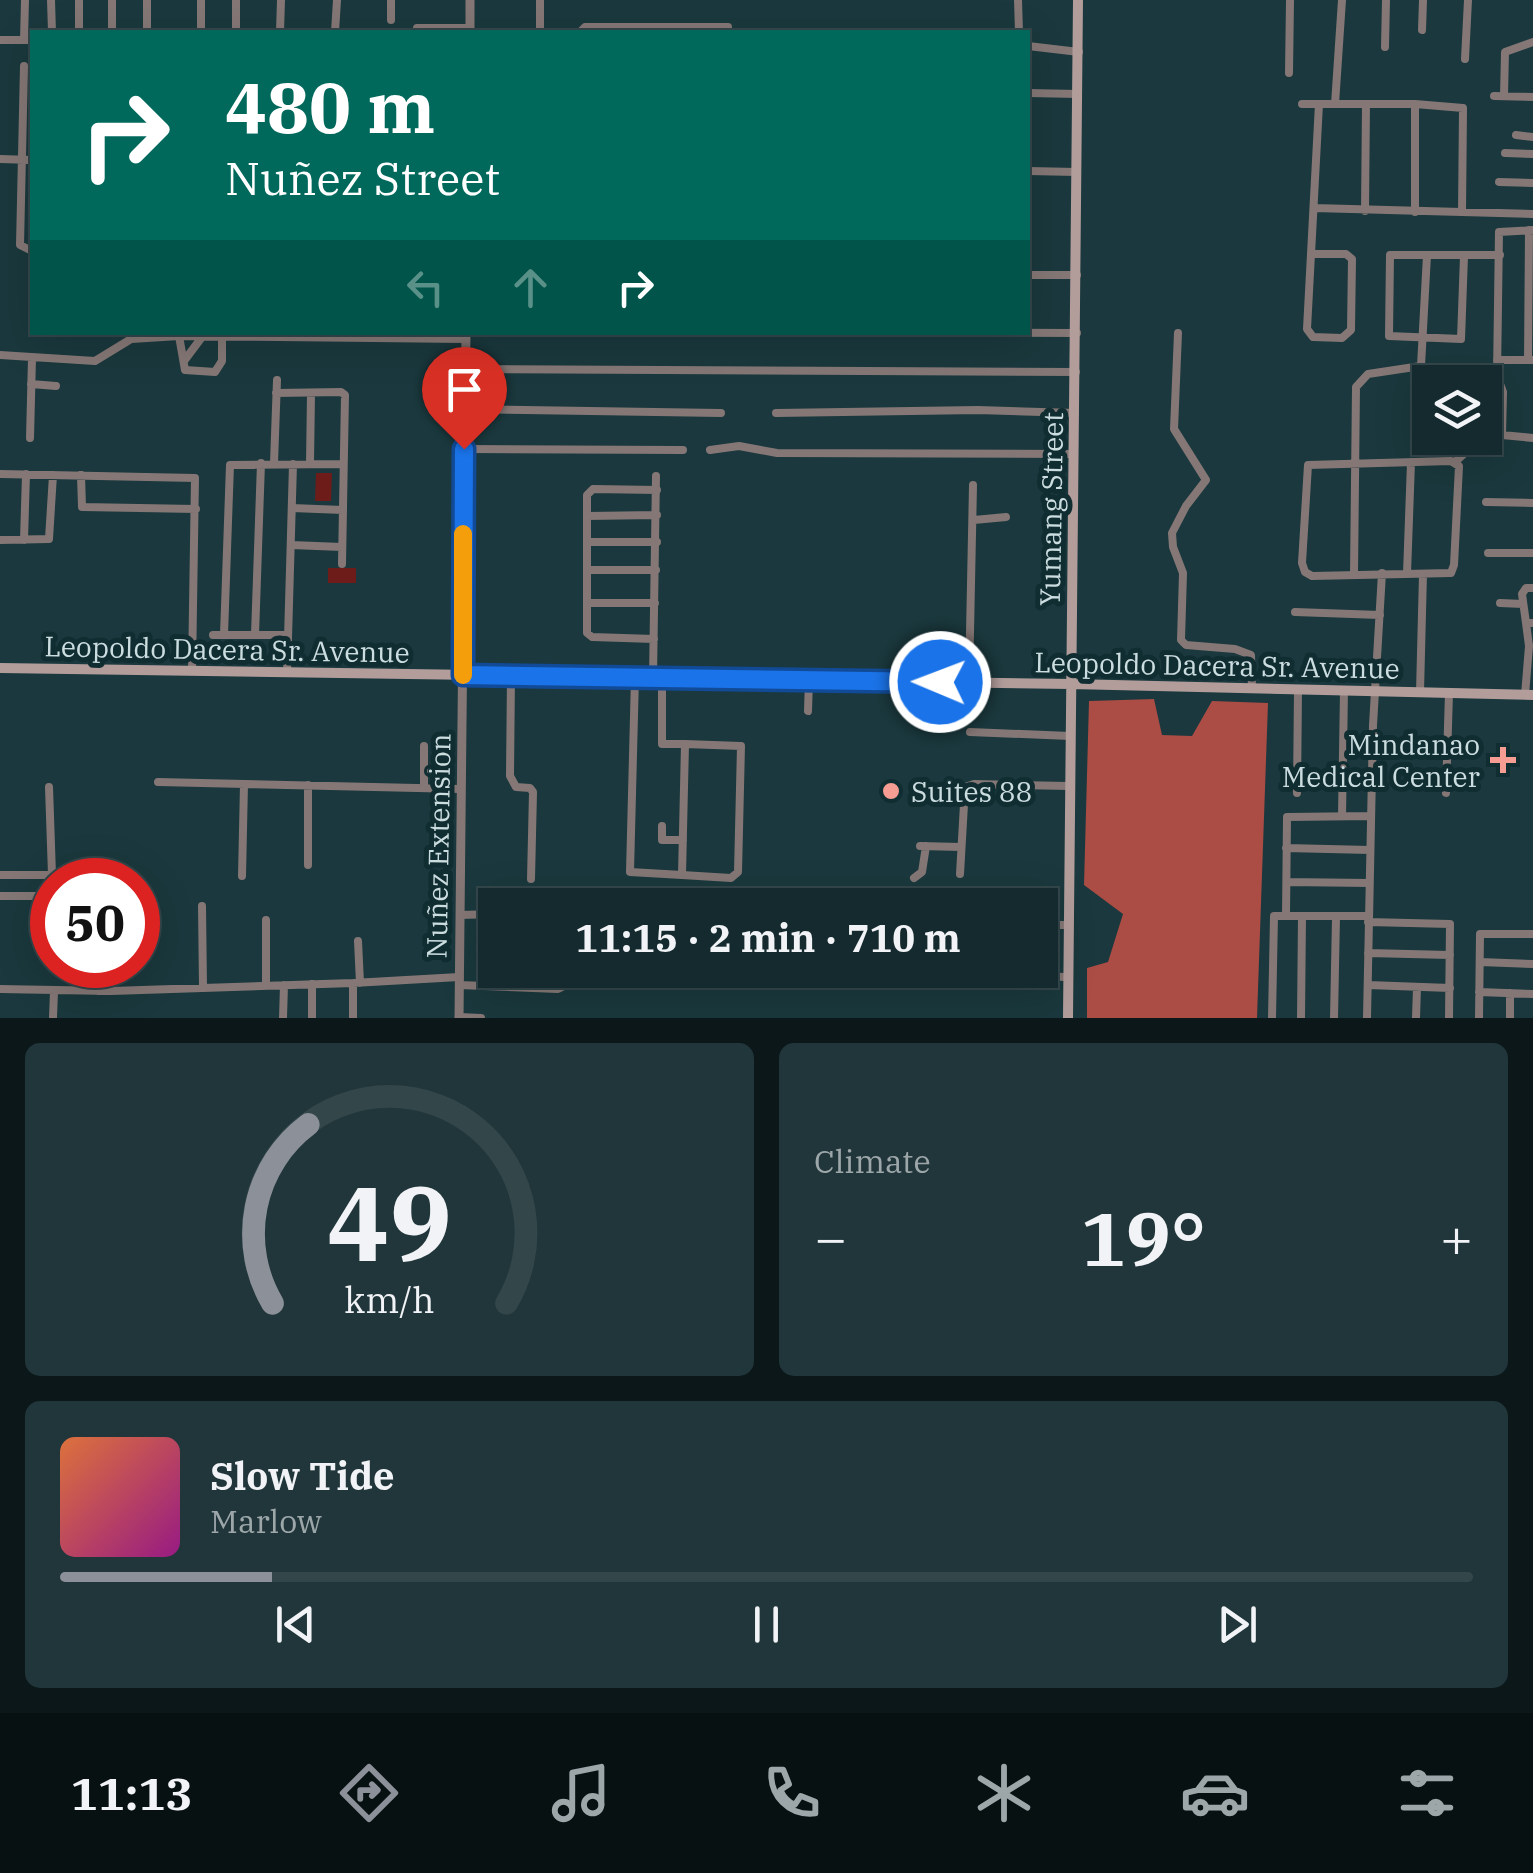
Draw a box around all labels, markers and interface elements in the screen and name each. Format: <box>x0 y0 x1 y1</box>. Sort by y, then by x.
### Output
text: 480 m <box>225 61 435 152</box>
icon: right <box>60 70 190 200</box>
text: Nuñez Street <box>225 149 500 207</box>
icon: left <box>398 260 453 315</box>
icon: ahead <box>503 260 558 315</box>
icon: right <box>608 260 663 315</box>
pin <box>422 347 507 450</box>
icon: arrive <box>437 362 492 417</box>
map controls <box>1412 365 1502 455</box>
button: layers <box>1412 365 1502 455</box>
street label: Yumang Street <box>1031 411 1071 606</box>
street label: Leopoldo Dacera Sr. Avenue <box>44 627 410 671</box>
position arrow <box>888 630 992 734</box>
street label: Leopoldo Dacera Sr. Avenue <box>1034 643 1400 687</box>
place label: Mindanao Medical Center <box>1282 726 1481 795</box>
street label: Nuñez Extension <box>418 733 458 959</box>
marker: Mindanao Medical Center <box>1490 747 1516 773</box>
place label: Suites 88 <box>911 773 1032 810</box>
marker: Suites 88 <box>880 780 902 802</box>
speed limit sign: 50 <box>30 858 160 988</box>
text: 11:15 · 2 min · 710 m <box>575 913 961 962</box>
text: Climate <box>814 1140 931 1182</box>
text: 49 <box>327 1154 452 1290</box>
text: 19° <box>1081 1189 1206 1287</box>
text: − <box>814 1202 847 1273</box>
text: + <box>1440 1202 1473 1273</box>
text: km/h <box>344 1276 435 1323</box>
text: Slow Tide <box>210 1451 395 1500</box>
text: Marlow <box>210 1500 322 1542</box>
icon: previous <box>268 1597 323 1652</box>
icon: pause <box>739 1597 794 1652</box>
icon: next <box>1210 1597 1265 1652</box>
icon: directions <box>334 1758 404 1828</box>
icon: music <box>546 1758 616 1828</box>
icon: phone <box>757 1758 827 1828</box>
icon: climate <box>969 1758 1039 1828</box>
icon: car <box>1180 1758 1250 1828</box>
icon: filters <box>1392 1758 1462 1828</box>
text: 11:13 <box>71 1764 192 1822</box>

